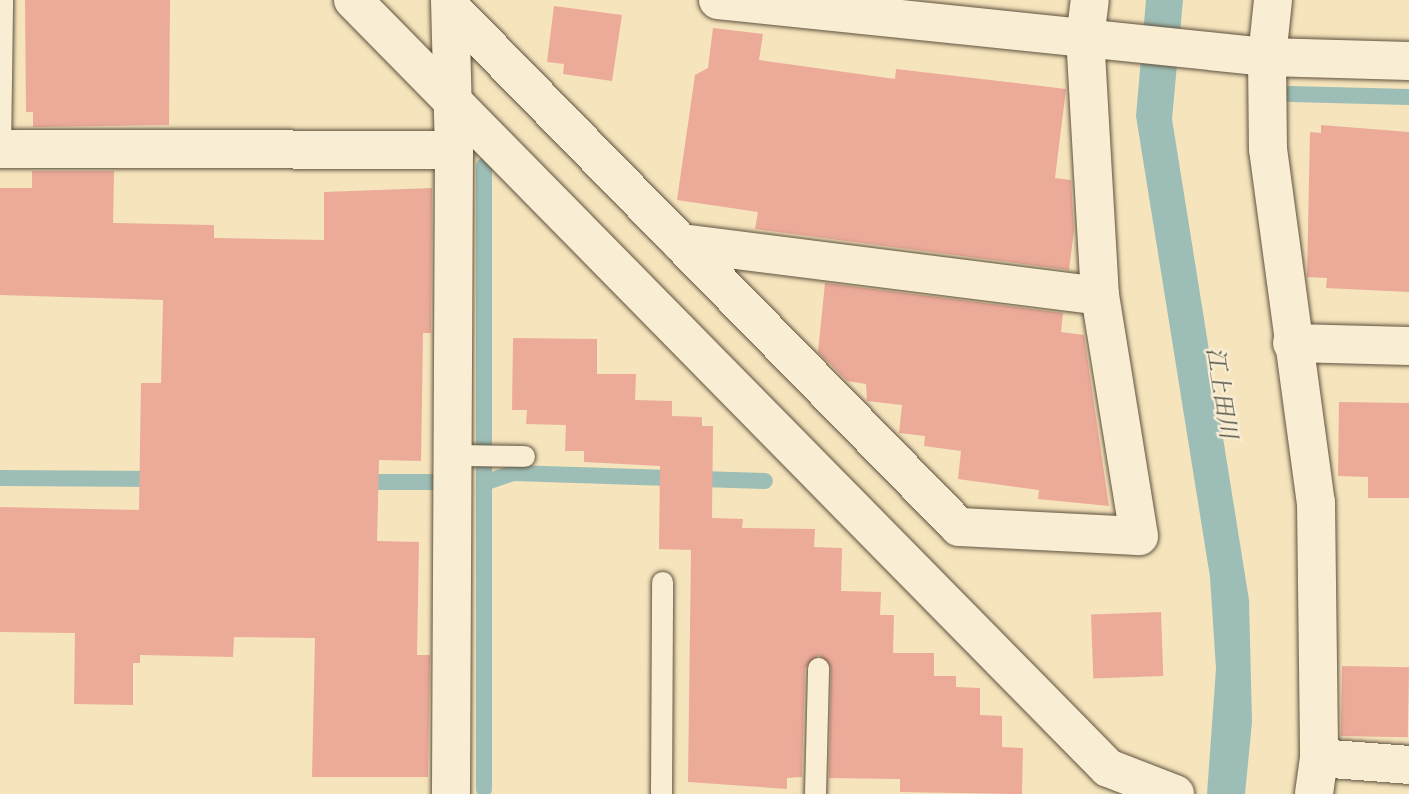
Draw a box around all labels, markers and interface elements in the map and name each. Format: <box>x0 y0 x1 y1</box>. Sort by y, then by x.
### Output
water label: 江上田川 <box>1199 345 1241 441</box>

